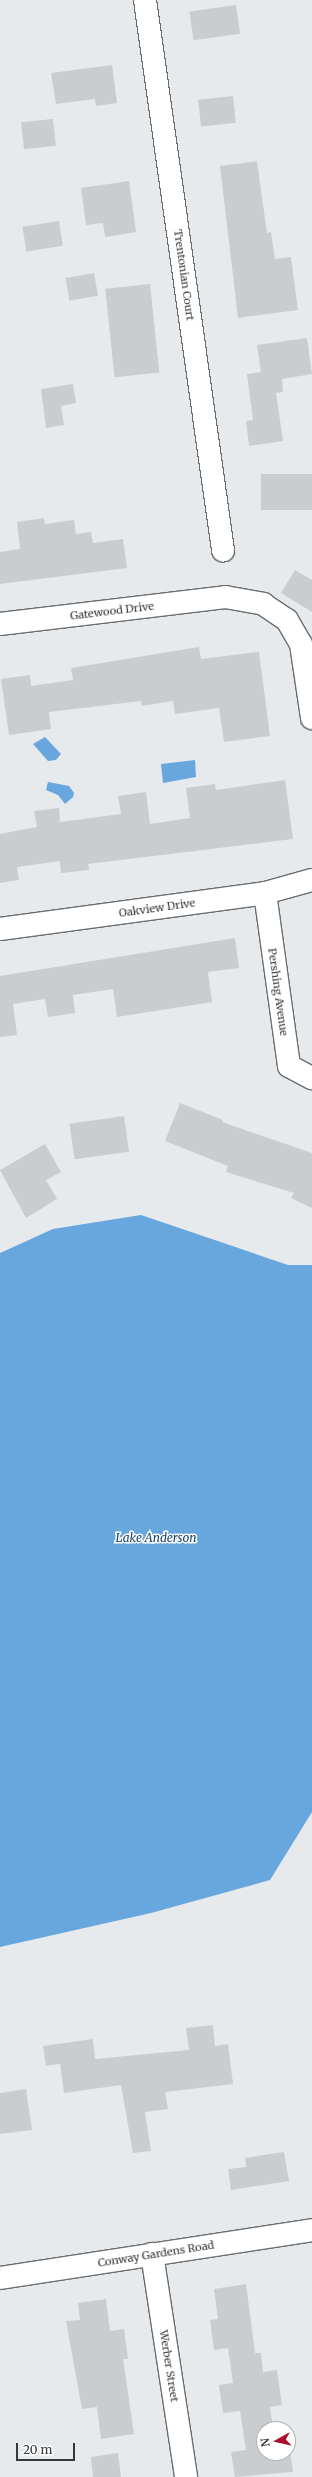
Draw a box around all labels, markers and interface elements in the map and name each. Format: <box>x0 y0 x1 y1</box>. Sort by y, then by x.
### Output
street label: Trentonian Court <box>171 229 197 321</box>
street label: Gatewood Drive <box>69 599 155 623</box>
street label: Oakview Drive <box>118 896 196 920</box>
street label: Pershing Avenue <box>265 947 291 1037</box>
water label: Lake Anderson <box>116 1531 196 1545</box>
street label: Conway Gardens Road <box>97 2238 215 2270</box>
street label: Werber Street <box>157 2329 181 2403</box>
north arrow <box>256 2421 296 2461</box>
scale bar <box>18 2435 77 2461</box>
text: N <box>258 2437 273 2448</box>
text: 20 m <box>23 2442 52 2457</box>

